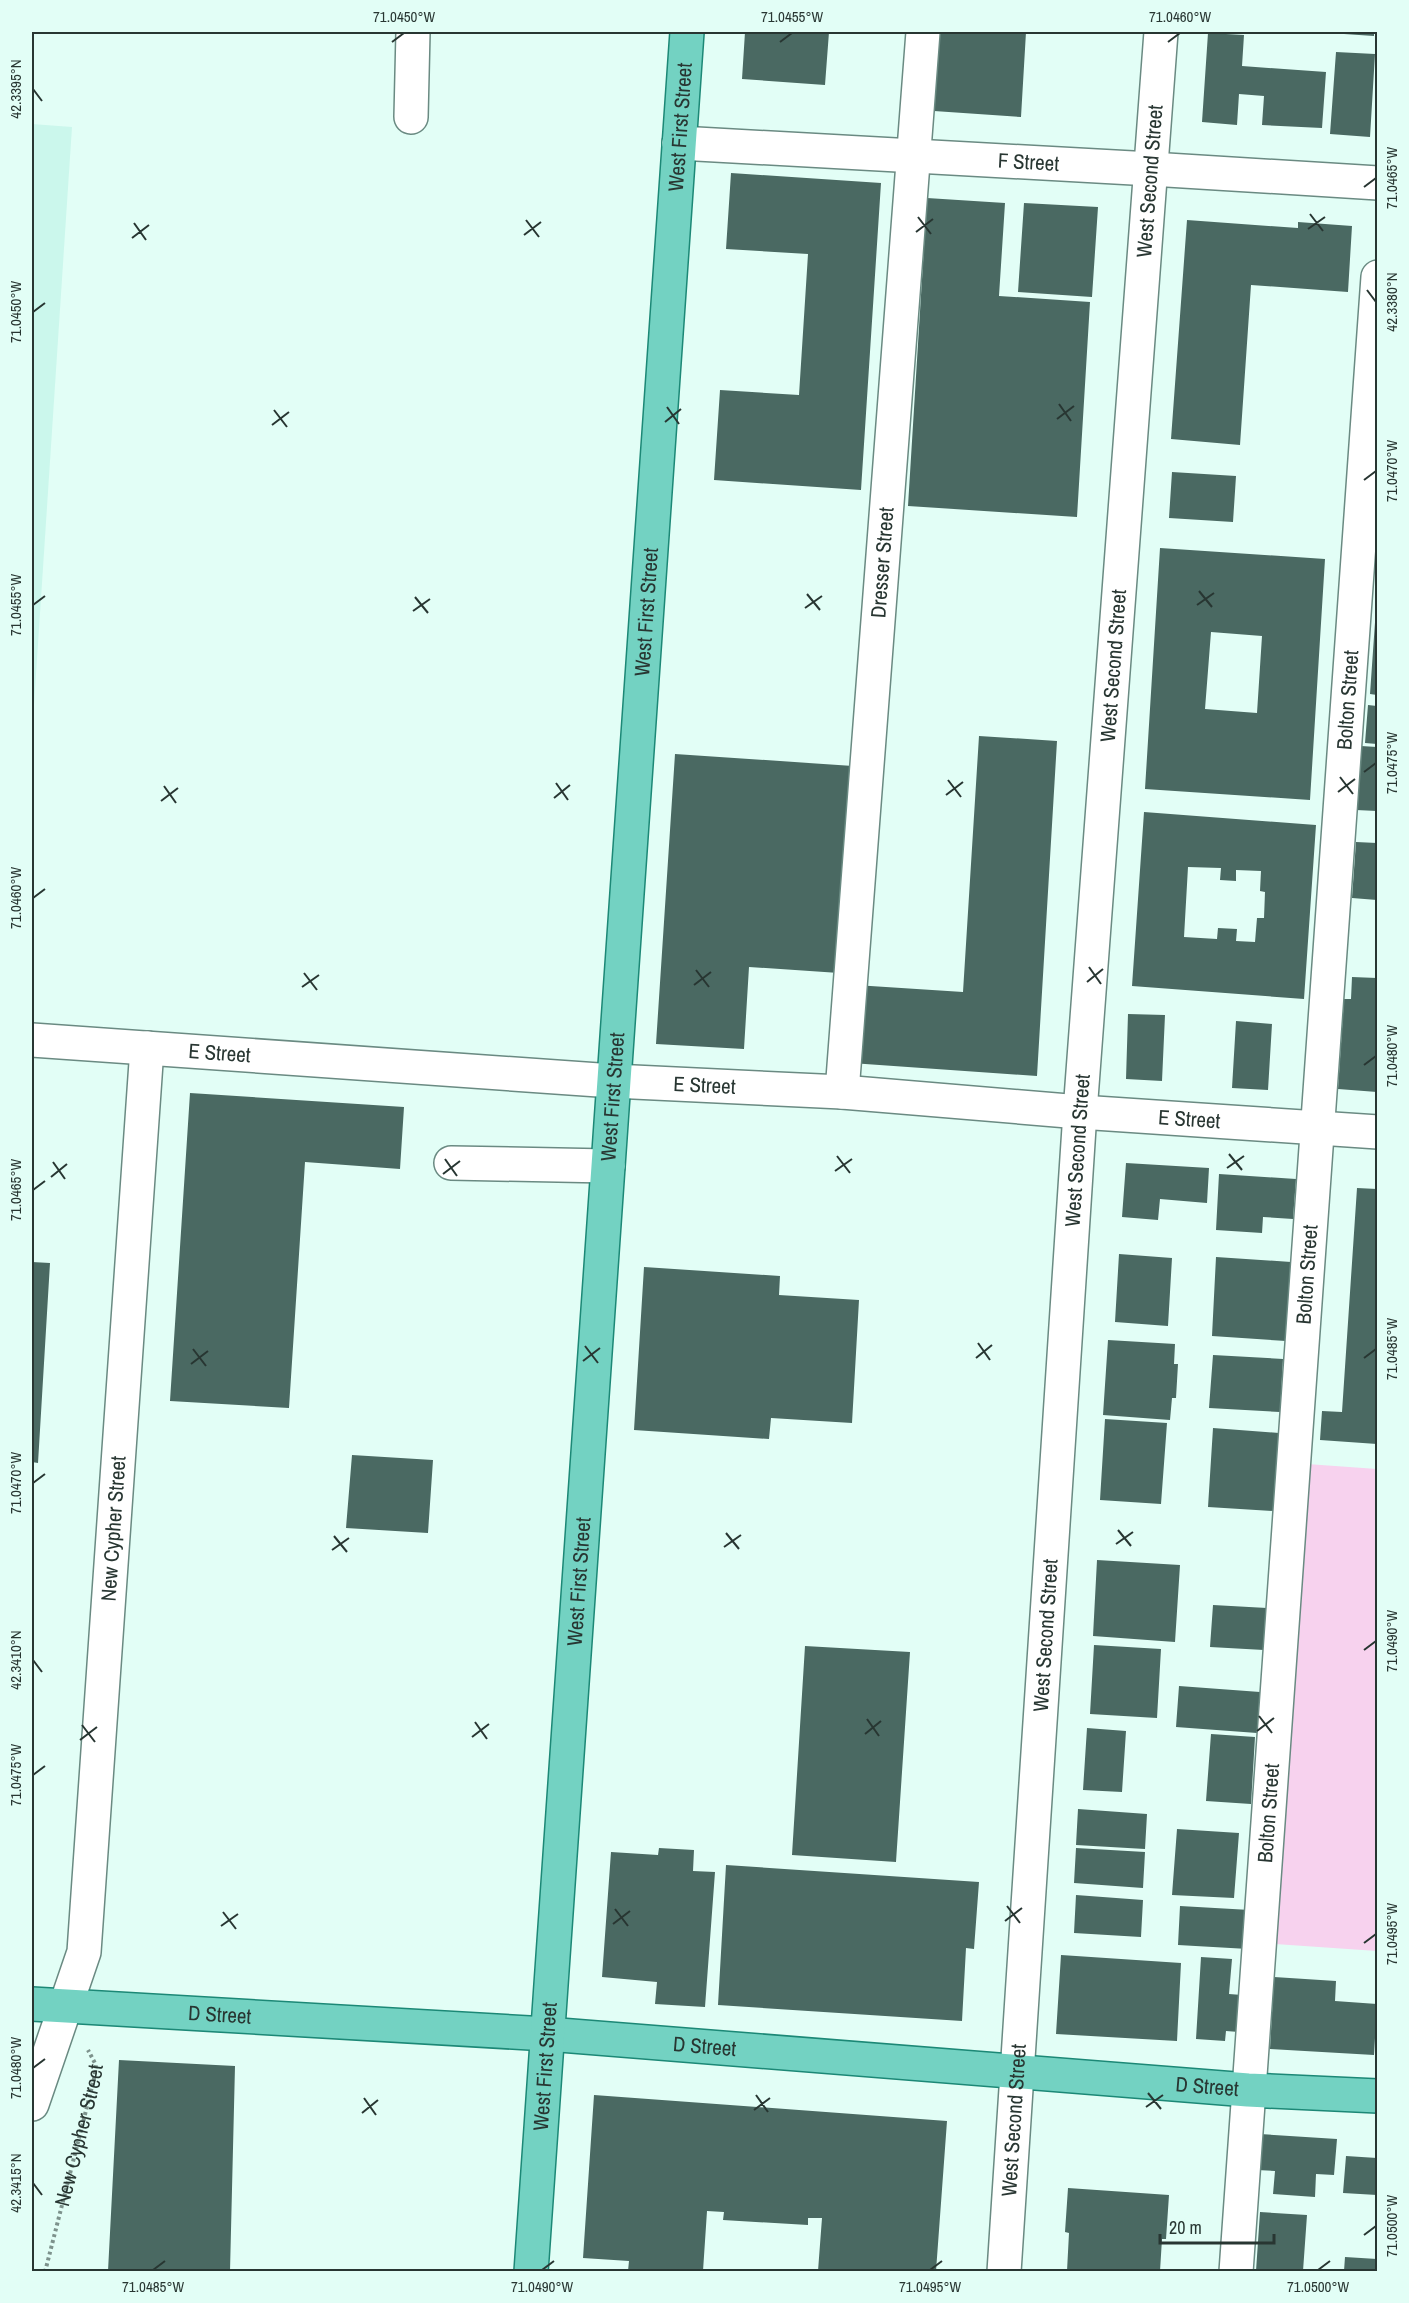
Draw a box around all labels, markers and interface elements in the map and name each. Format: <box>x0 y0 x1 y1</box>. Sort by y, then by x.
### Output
text: 71.0450°W <box>373 6 435 27</box>
text: 71.0455°W <box>761 6 823 27</box>
text: 71.0460°W <box>1149 6 1211 27</box>
text: 42.3395°N <box>5 59 26 119</box>
street label: West First Street <box>661 62 699 193</box>
street label: West Second Street <box>1129 103 1170 258</box>
street label: F Street <box>997 146 1060 178</box>
text: 71.0465°W <box>1381 147 1402 209</box>
text: 42.3380°N <box>1381 272 1402 332</box>
text: 71.0450°W <box>5 281 26 343</box>
text: 71.0470°W <box>1381 440 1402 502</box>
street label: Dresser Street <box>863 506 901 619</box>
street label: West First Street <box>627 546 665 677</box>
text: 71.0455°W <box>5 574 26 636</box>
street label: West Second Street <box>1093 588 1133 743</box>
street label: Bolton Street <box>1329 649 1365 751</box>
text: 71.0475°W <box>1381 732 1402 794</box>
text: 71.0460°W <box>5 867 26 929</box>
text: 71.0480°W <box>1381 1025 1402 1087</box>
street label: West First Street <box>593 1031 631 1162</box>
street label: E Street <box>187 1036 252 1069</box>
street label: E Street <box>673 1069 736 1101</box>
street label: West Second Street <box>1058 1073 1097 1228</box>
street label: E Street <box>1157 1102 1221 1135</box>
text: 71.0465°W <box>5 1159 26 1221</box>
street label: Bolton Street <box>1288 1224 1325 1325</box>
text: 71.0485°W <box>1381 1318 1402 1380</box>
text: 71.0470°W <box>5 1452 26 1514</box>
street label: New Cypher Street <box>93 1455 133 1602</box>
street label: West First Street <box>560 1516 598 1647</box>
street label: West Second Street <box>1026 1558 1065 1713</box>
text: 71.0490°W <box>1381 1610 1402 1672</box>
text: 42.3410°N <box>5 1630 26 1690</box>
text: 71.0475°W <box>5 1744 26 1806</box>
street label: Bolton Street <box>1250 1762 1286 1864</box>
text: 71.0495°W <box>1381 1903 1402 1965</box>
street label: D Street <box>187 1998 252 2031</box>
street label: West First Street <box>526 2001 564 2132</box>
street label: D Street <box>672 2029 738 2063</box>
text: 71.0480°W <box>5 2037 26 2099</box>
street label: West Second Street <box>994 2043 1033 2198</box>
street label: New Cypher Street <box>47 2062 110 2209</box>
street label: D Street <box>1174 2069 1240 2103</box>
text: 42.3415°N <box>5 2153 26 2213</box>
text: 71.0500°W <box>1381 2195 1402 2257</box>
scale bar <box>1160 2207 1274 2245</box>
text: 20 m <box>1169 2215 1202 2240</box>
text: 71.0485°W <box>122 2276 184 2297</box>
text: 71.0490°W <box>511 2276 573 2297</box>
text: 71.0495°W <box>899 2276 961 2297</box>
text: 71.0500°W <box>1287 2276 1349 2297</box>

